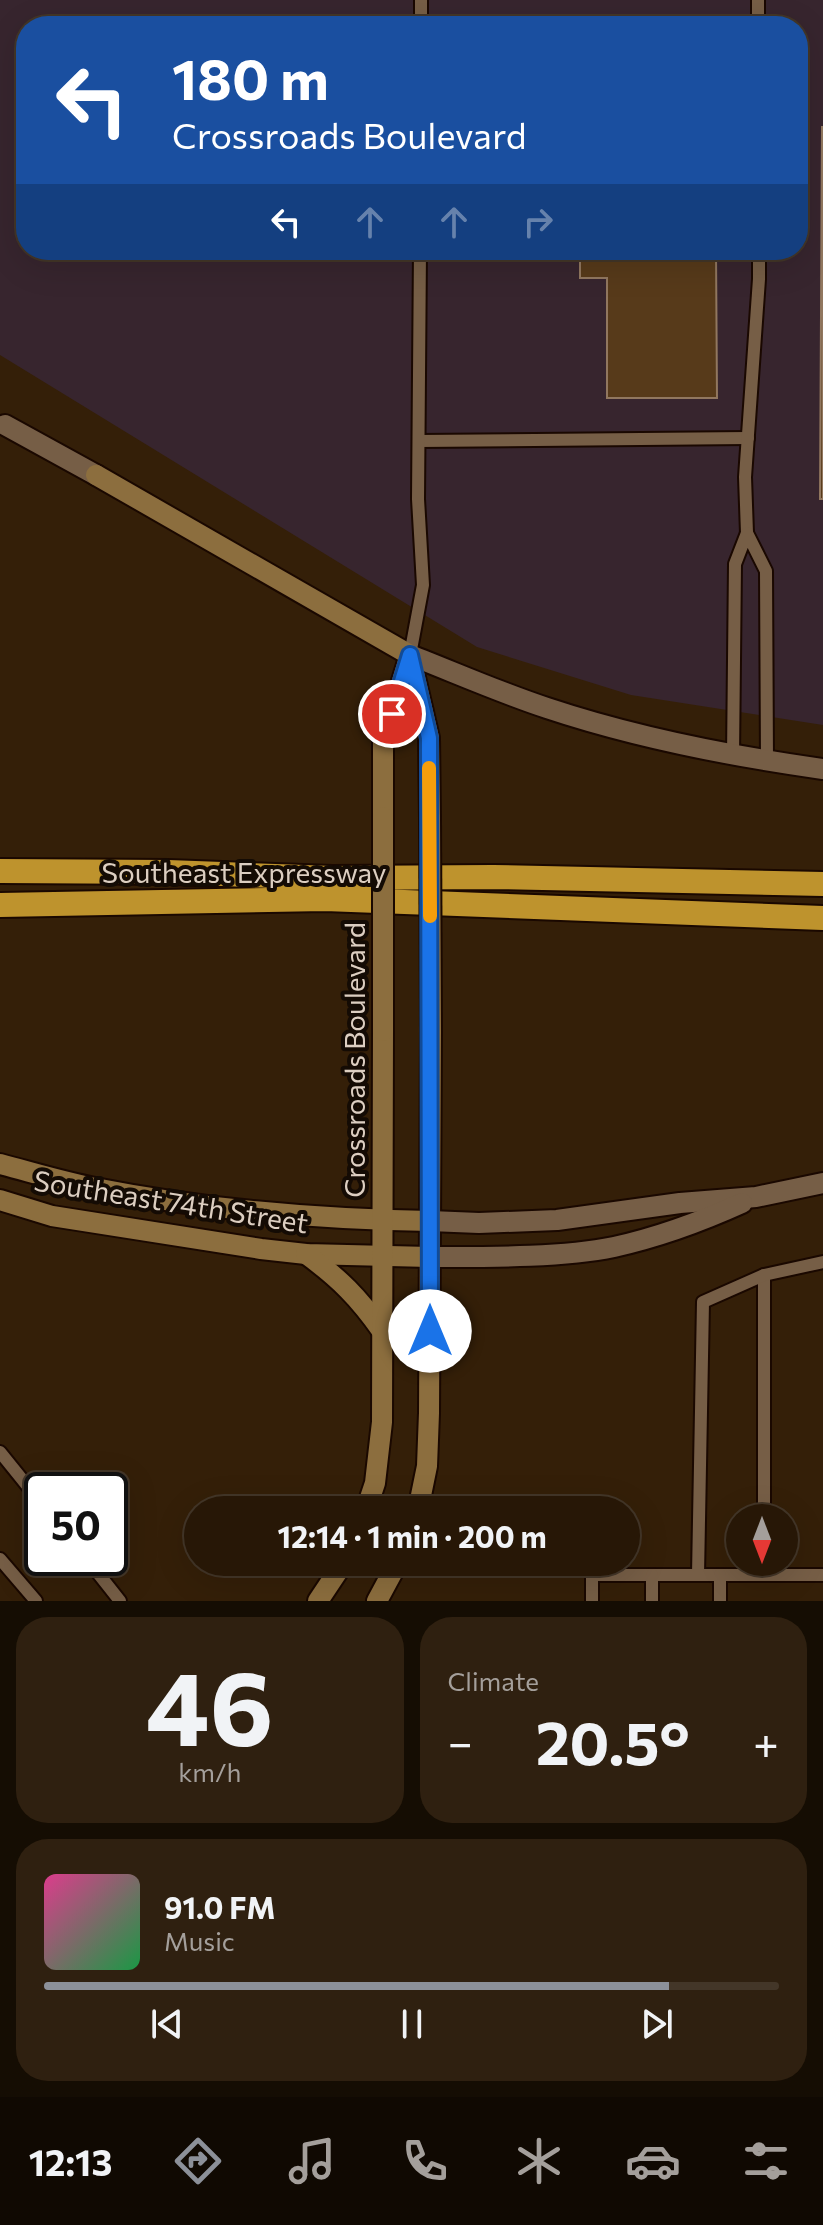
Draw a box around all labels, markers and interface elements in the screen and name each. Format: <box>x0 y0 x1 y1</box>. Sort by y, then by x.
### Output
text: 180 m <box>172 43 329 112</box>
icon: left <box>40 48 144 152</box>
text: Crossroads Boulevard <box>172 112 526 156</box>
icon: left <box>264 200 308 244</box>
icon: ahead <box>348 200 392 244</box>
icon: ahead <box>432 200 476 244</box>
icon: right <box>516 200 560 244</box>
pin <box>358 680 426 748</box>
icon: arrive <box>370 692 414 736</box>
street label: Southeast Expressway <box>102 855 386 889</box>
street label: Crossroads Boulevard <box>337 922 371 1198</box>
street label: Southeast 74th Street <box>32 1163 311 1239</box>
position arrow <box>388 1289 472 1373</box>
speed limit sign: 50 <box>24 1472 128 1576</box>
north arrow <box>726 1504 798 1576</box>
map controls <box>726 1504 798 1576</box>
text: 12:14 · 1 min · 200 m <box>277 1517 547 1554</box>
text: 46 <box>146 1640 274 1767</box>
text: Climate <box>448 1665 539 1696</box>
text: 20.5° <box>536 1704 690 1777</box>
text: − <box>448 1714 473 1768</box>
text: + <box>753 1714 779 1768</box>
text: km/h <box>178 1756 241 1787</box>
text: 91.0 FM <box>164 1888 276 1925</box>
text: Music <box>164 1925 235 1956</box>
icon: previous <box>145 2002 189 2046</box>
icon: pause <box>390 2002 434 2046</box>
icon: next <box>635 2002 679 2046</box>
icon: directions <box>170 2133 226 2189</box>
icon: music <box>284 2133 340 2189</box>
icon: phone <box>397 2133 453 2189</box>
icon: climate <box>511 2133 567 2189</box>
icon: car <box>625 2133 681 2189</box>
icon: filters <box>738 2133 794 2189</box>
text: 12:13 <box>29 2139 112 2183</box>

